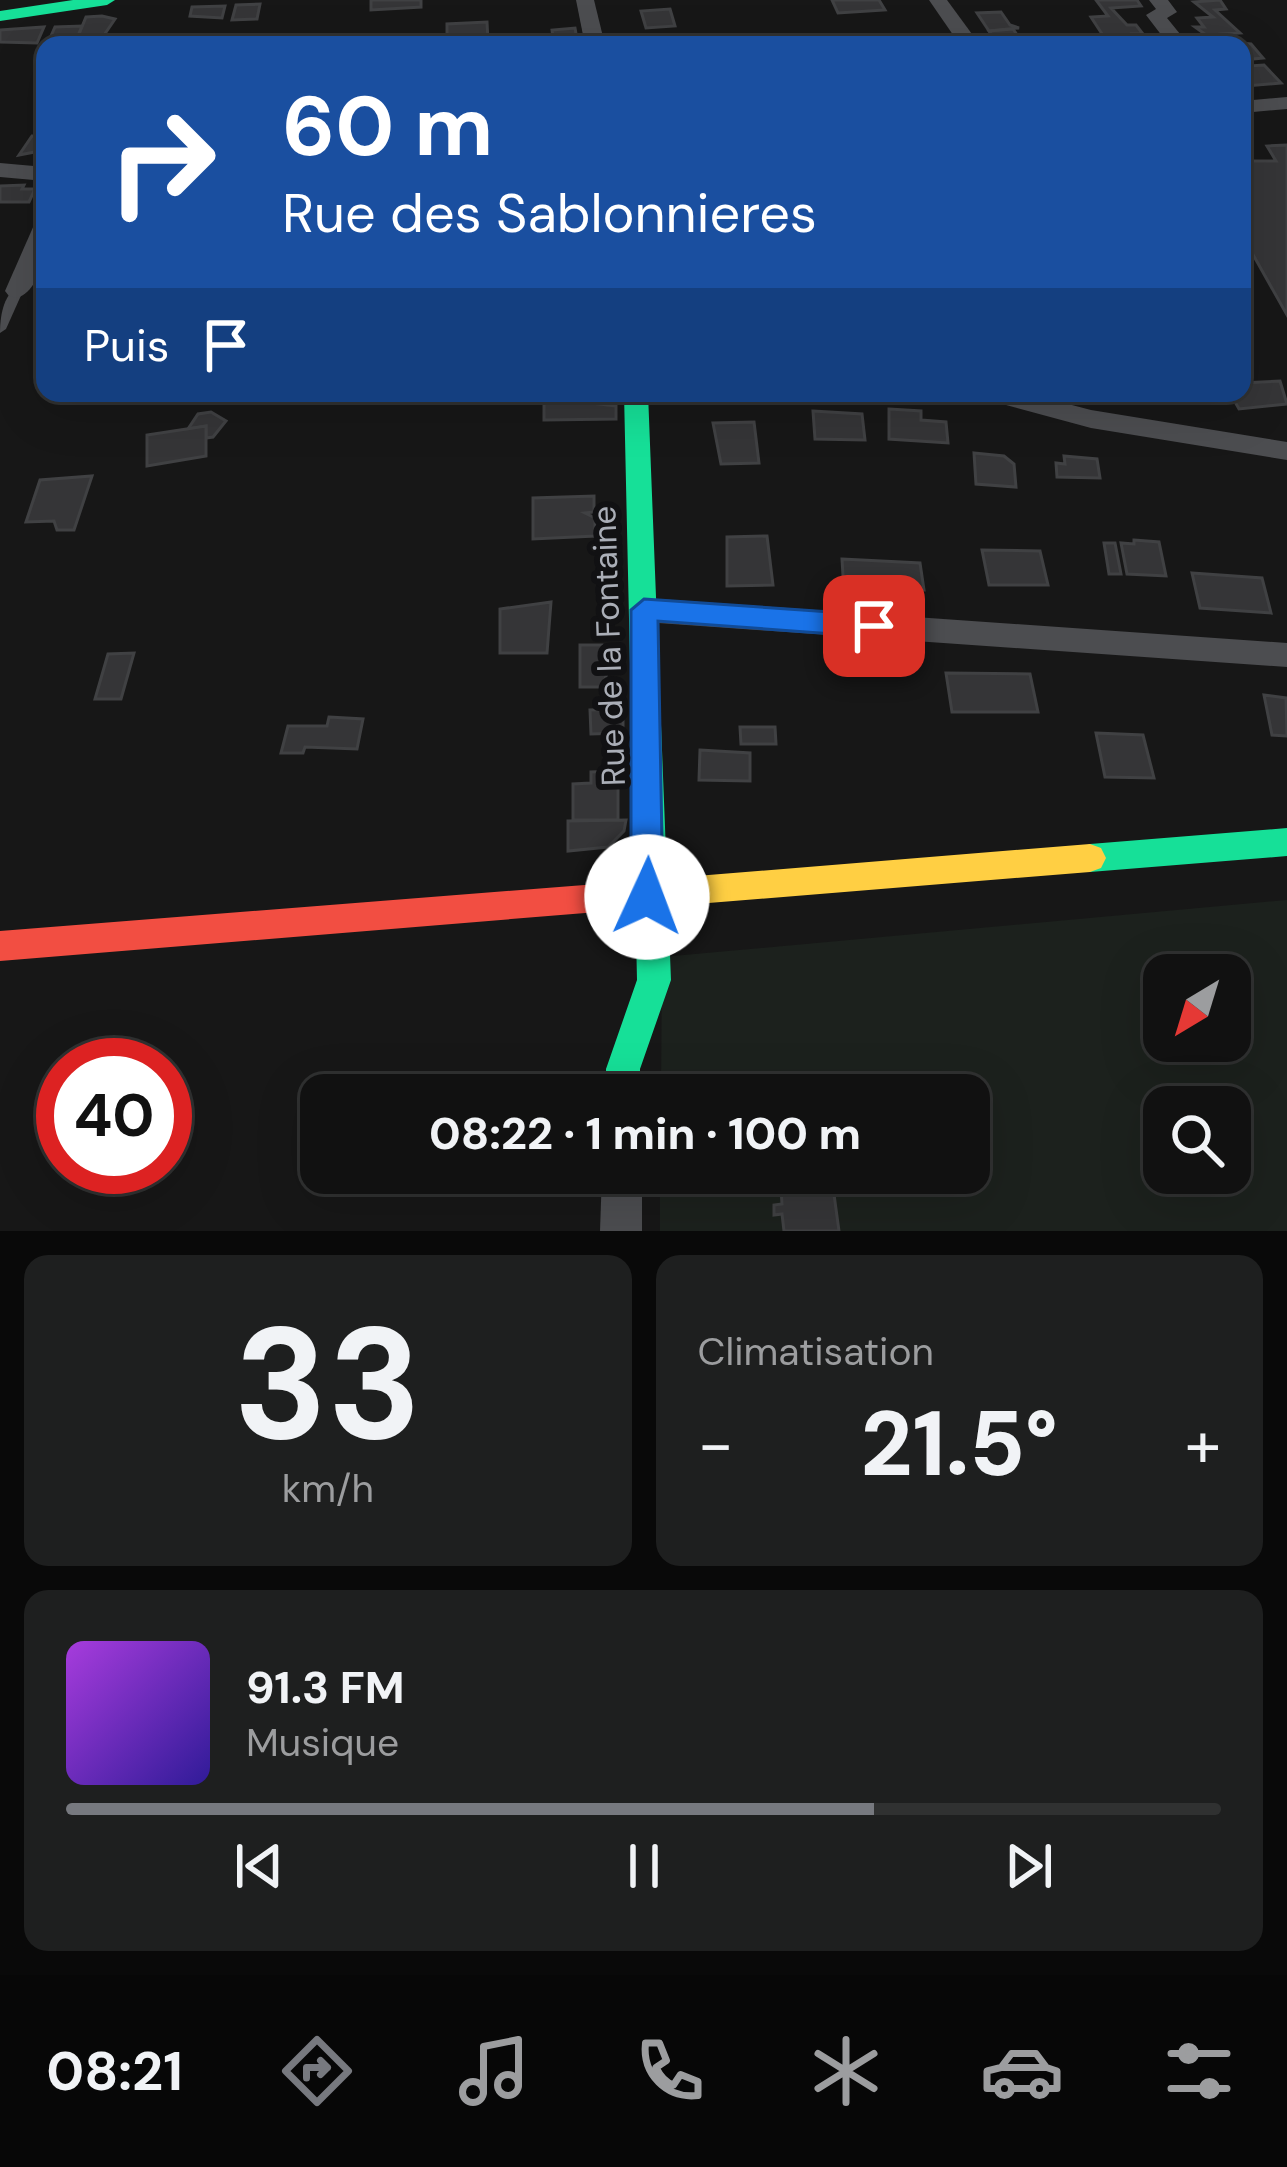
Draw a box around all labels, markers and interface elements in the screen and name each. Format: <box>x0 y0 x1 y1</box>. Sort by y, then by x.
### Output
text: 60 m <box>282 72 493 181</box>
icon: right <box>84 84 240 240</box>
text: Rue des Sablonnieres <box>282 178 817 249</box>
icon: arrive <box>193 312 259 378</box>
text: Puis <box>84 316 169 375</box>
street label: Rue de la Fontaine <box>582 505 635 787</box>
pin <box>823 575 925 677</box>
icon: arrive <box>841 593 907 659</box>
position arrow <box>584 834 710 960</box>
north arrow <box>1143 954 1251 1062</box>
map controls <box>1143 954 1251 1194</box>
speed limit sign: 40 <box>36 1038 192 1194</box>
button: search <box>1143 1086 1251 1194</box>
text: 08:22 · 1 min · 100 m <box>429 1104 861 1163</box>
text: 33 <box>234 1283 422 1486</box>
text: Climatisation <box>698 1326 934 1377</box>
text: 21.5° <box>861 1386 1058 1503</box>
text: − <box>698 1402 734 1487</box>
text: + <box>1185 1402 1221 1487</box>
text: km/h <box>282 1463 374 1514</box>
text: 91.3 FM <box>246 1658 405 1717</box>
text: Musique <box>246 1717 399 1768</box>
icon: previous <box>226 1833 292 1899</box>
icon: pause <box>611 1833 677 1899</box>
icon: next <box>996 1833 1062 1899</box>
icon: directions <box>275 2029 359 2113</box>
icon: music <box>452 2029 536 2113</box>
icon: phone <box>628 2029 712 2113</box>
icon: climate <box>804 2029 888 2113</box>
icon: car <box>980 2029 1064 2113</box>
icon: filters <box>1157 2029 1241 2113</box>
text: 08:21 <box>46 2036 183 2107</box>

